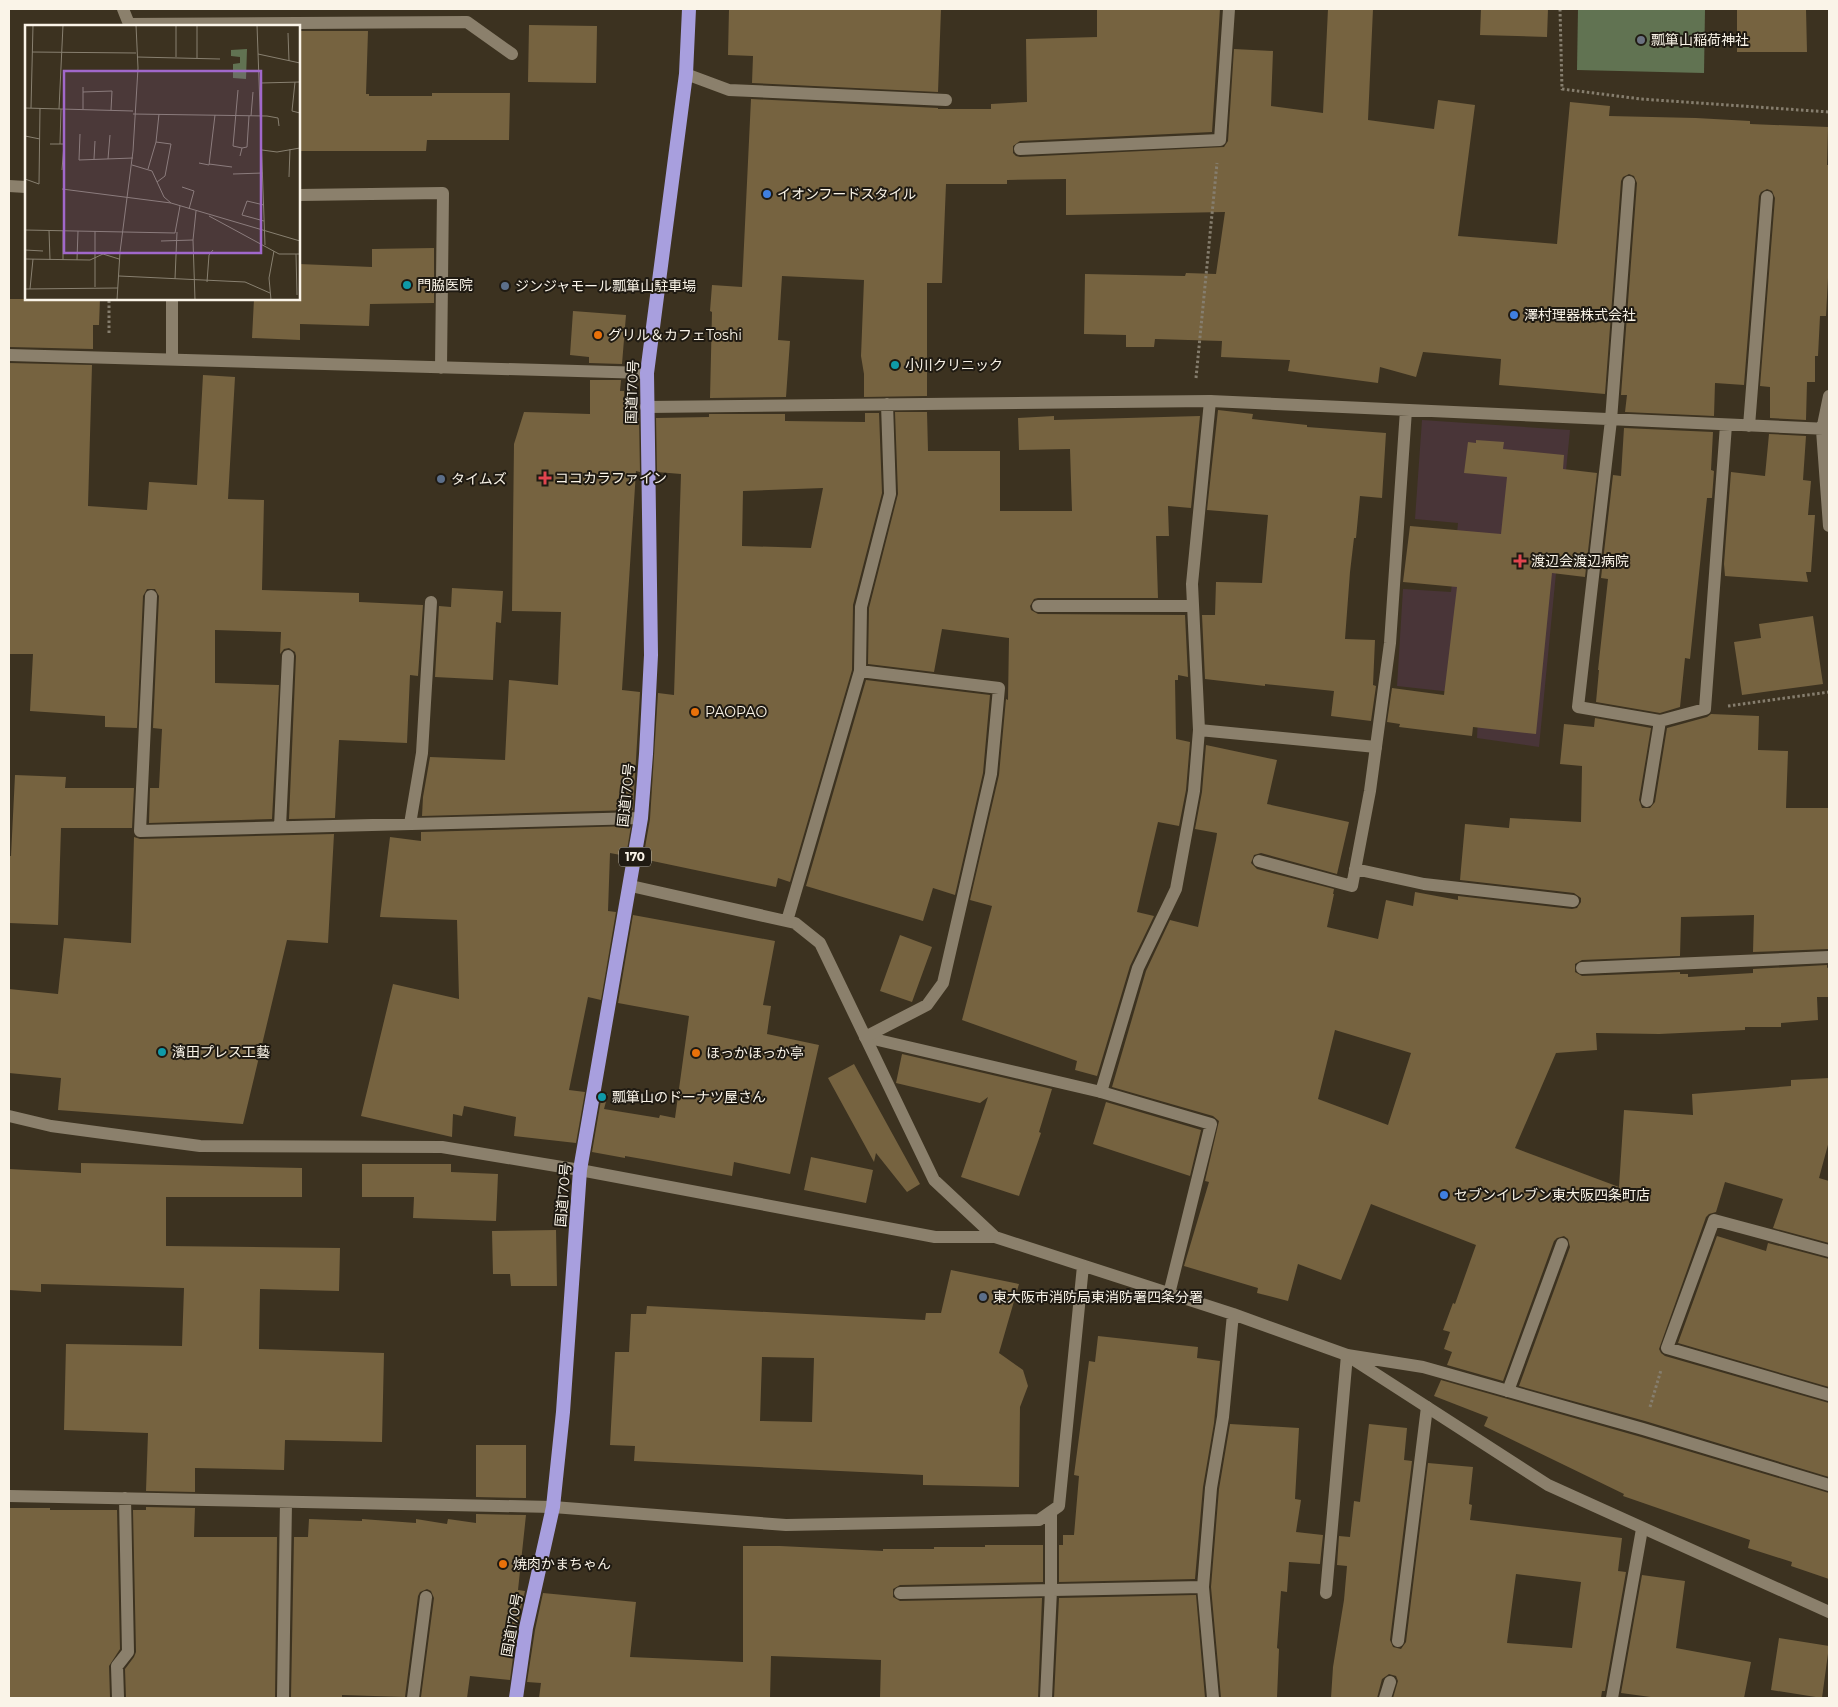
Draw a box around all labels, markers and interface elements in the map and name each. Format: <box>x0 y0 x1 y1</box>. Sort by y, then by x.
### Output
inset map <box>25 25 300 300</box>
place label: 瓢箪山稲荷神社 <box>1651 31 1749 49</box>
marker: 瓢箪山稲荷神社 <box>1635 34 1647 46</box>
place label: イオンフードスタイル <box>777 185 917 203</box>
marker: イオンフードスタイル <box>761 188 773 200</box>
place label: 門脇医院 <box>417 276 473 294</box>
place label: ジンジャモール瓢箪山駐車場 <box>515 277 696 295</box>
marker: 門脇医院 <box>401 279 413 291</box>
marker: ジンジャモール瓢箪山駐車場 <box>499 280 511 292</box>
place label: 澤村理器株式会社 <box>1524 306 1636 324</box>
marker: 澤村理器株式会社 <box>1508 309 1520 321</box>
place label: グリル＆カフェToshi <box>608 326 742 344</box>
marker: グリル＆カフェToshi <box>592 329 604 341</box>
place label: 小川クリニック <box>905 356 1003 374</box>
marker: 小川クリニック <box>889 359 901 371</box>
street label: 国道170号 <box>622 360 642 424</box>
place label: ココカラファイン <box>555 469 667 487</box>
place label: タイムズ <box>451 470 507 488</box>
marker: ココカラファイン <box>539 472 551 484</box>
marker: タイムズ <box>435 473 447 485</box>
place label: 渡辺会渡辺病院 <box>1531 552 1629 570</box>
marker: 渡辺会渡辺病院 <box>1513 554 1527 568</box>
place label: PAOPAO <box>705 703 767 721</box>
marker: PAOPAO <box>689 706 701 718</box>
street label: 国道170号 <box>614 762 638 828</box>
road number: 170 <box>619 848 651 866</box>
place label: 濱田プレス工藝 <box>172 1043 270 1061</box>
place label: ほっかほっか亭 <box>706 1044 804 1062</box>
marker: 濱田プレス工藝 <box>156 1046 168 1058</box>
marker: ほっかほっか亭 <box>690 1047 702 1059</box>
place label: 瓢箪山のドーナツ屋さん <box>612 1088 766 1106</box>
marker: 瓢箪山のドーナツ屋さん <box>596 1091 608 1103</box>
street label: 国道170号 <box>551 1162 575 1228</box>
place label: セブンイレブン東大阪四条町店 <box>1454 1186 1650 1204</box>
marker: セブンイレブン東大阪四条町店 <box>1438 1189 1450 1201</box>
place label: 東大阪市消防局東消防署四条分署 <box>993 1288 1203 1306</box>
marker: 東大阪市消防局東消防署四条分署 <box>977 1291 989 1303</box>
place label: 焼肉かまちゃん <box>513 1555 611 1573</box>
marker: 焼肉かまちゃん <box>497 1558 509 1570</box>
street label: 国道170号 <box>498 1592 526 1658</box>

